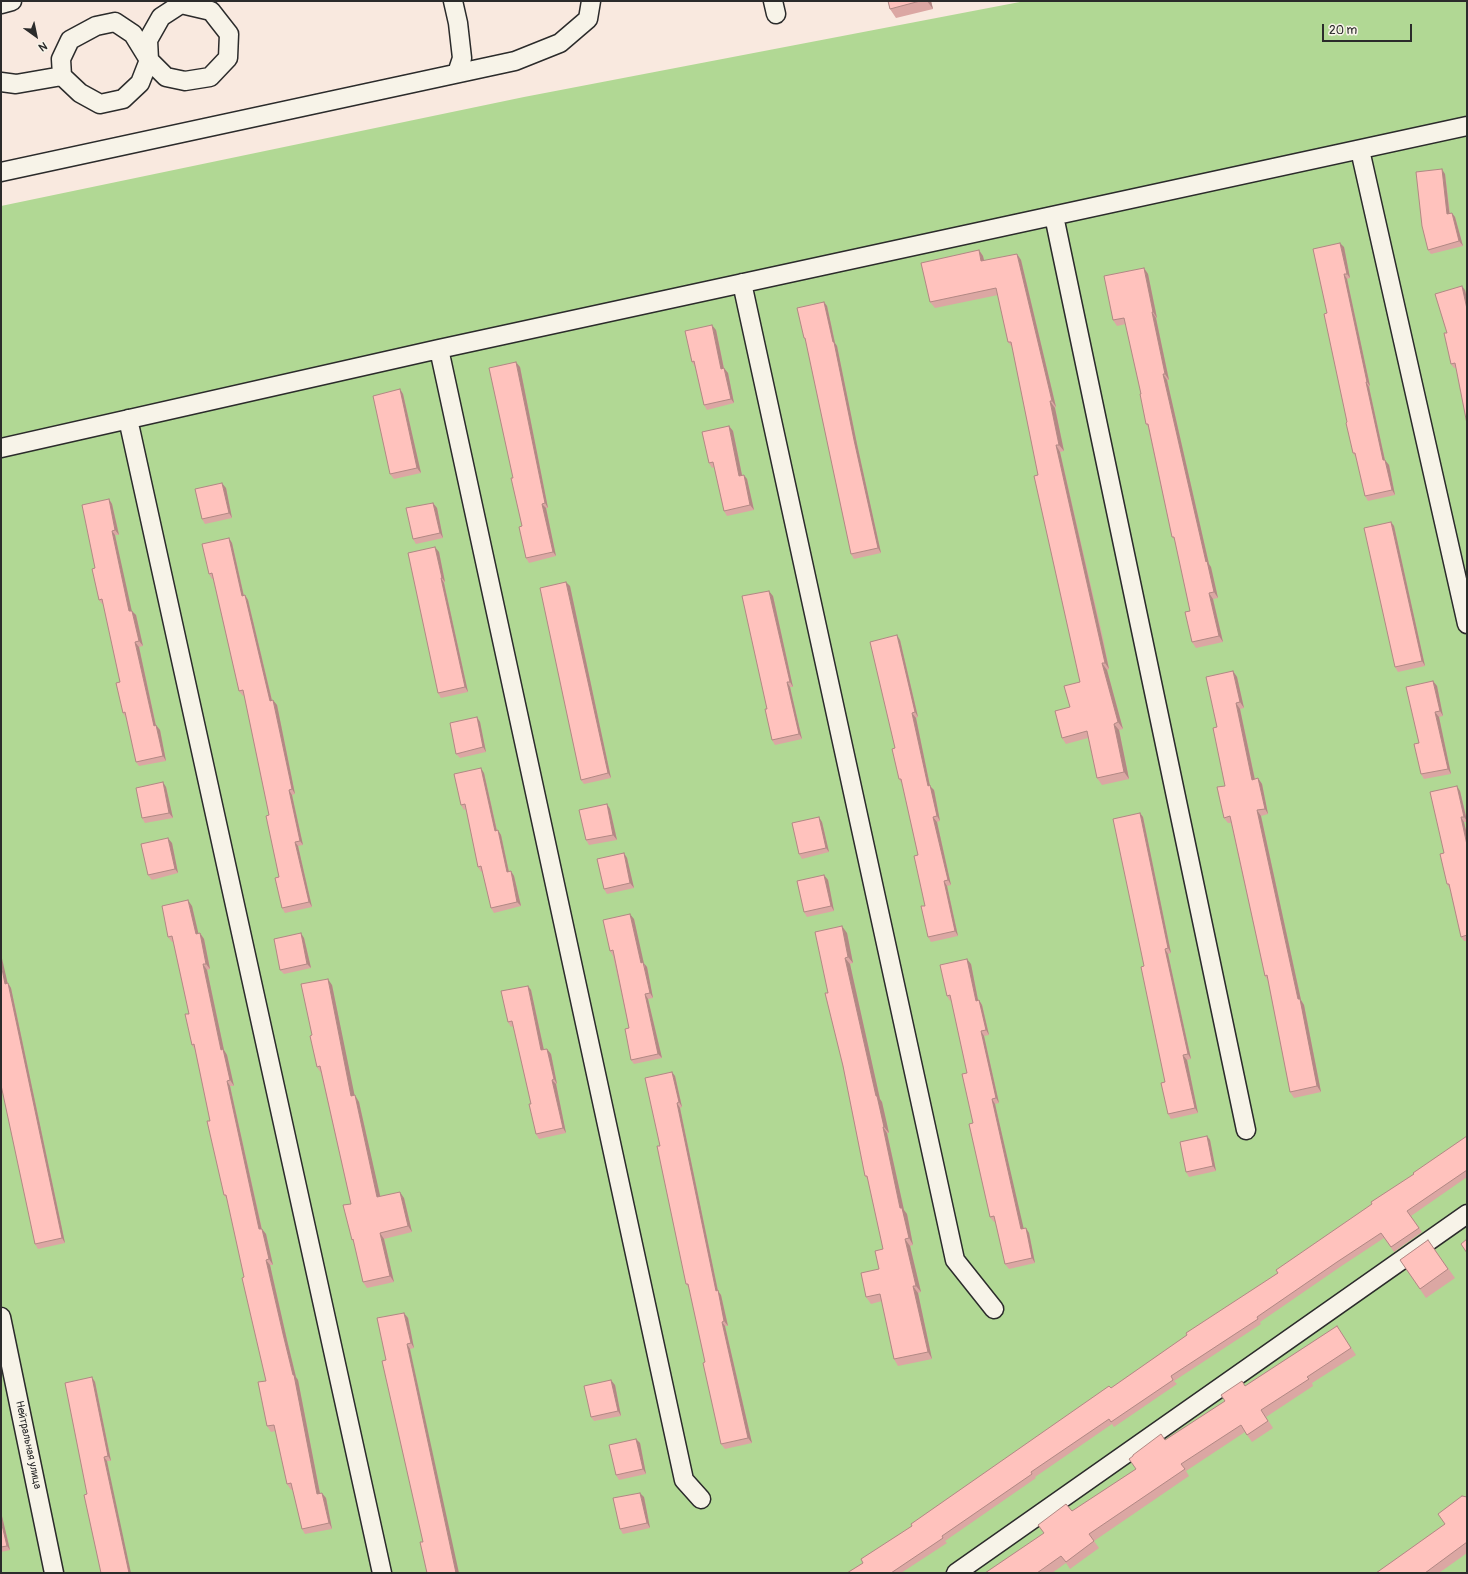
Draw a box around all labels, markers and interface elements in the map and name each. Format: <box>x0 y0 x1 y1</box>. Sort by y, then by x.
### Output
north arrow <box>16 16 56 56</box>
scale bar <box>1324 16 1414 42</box>
text: 20 m <box>1329 23 1357 38</box>
text: N <box>36 39 49 54</box>
street label: Нейтральная улица <box>12 1400 44 1490</box>

